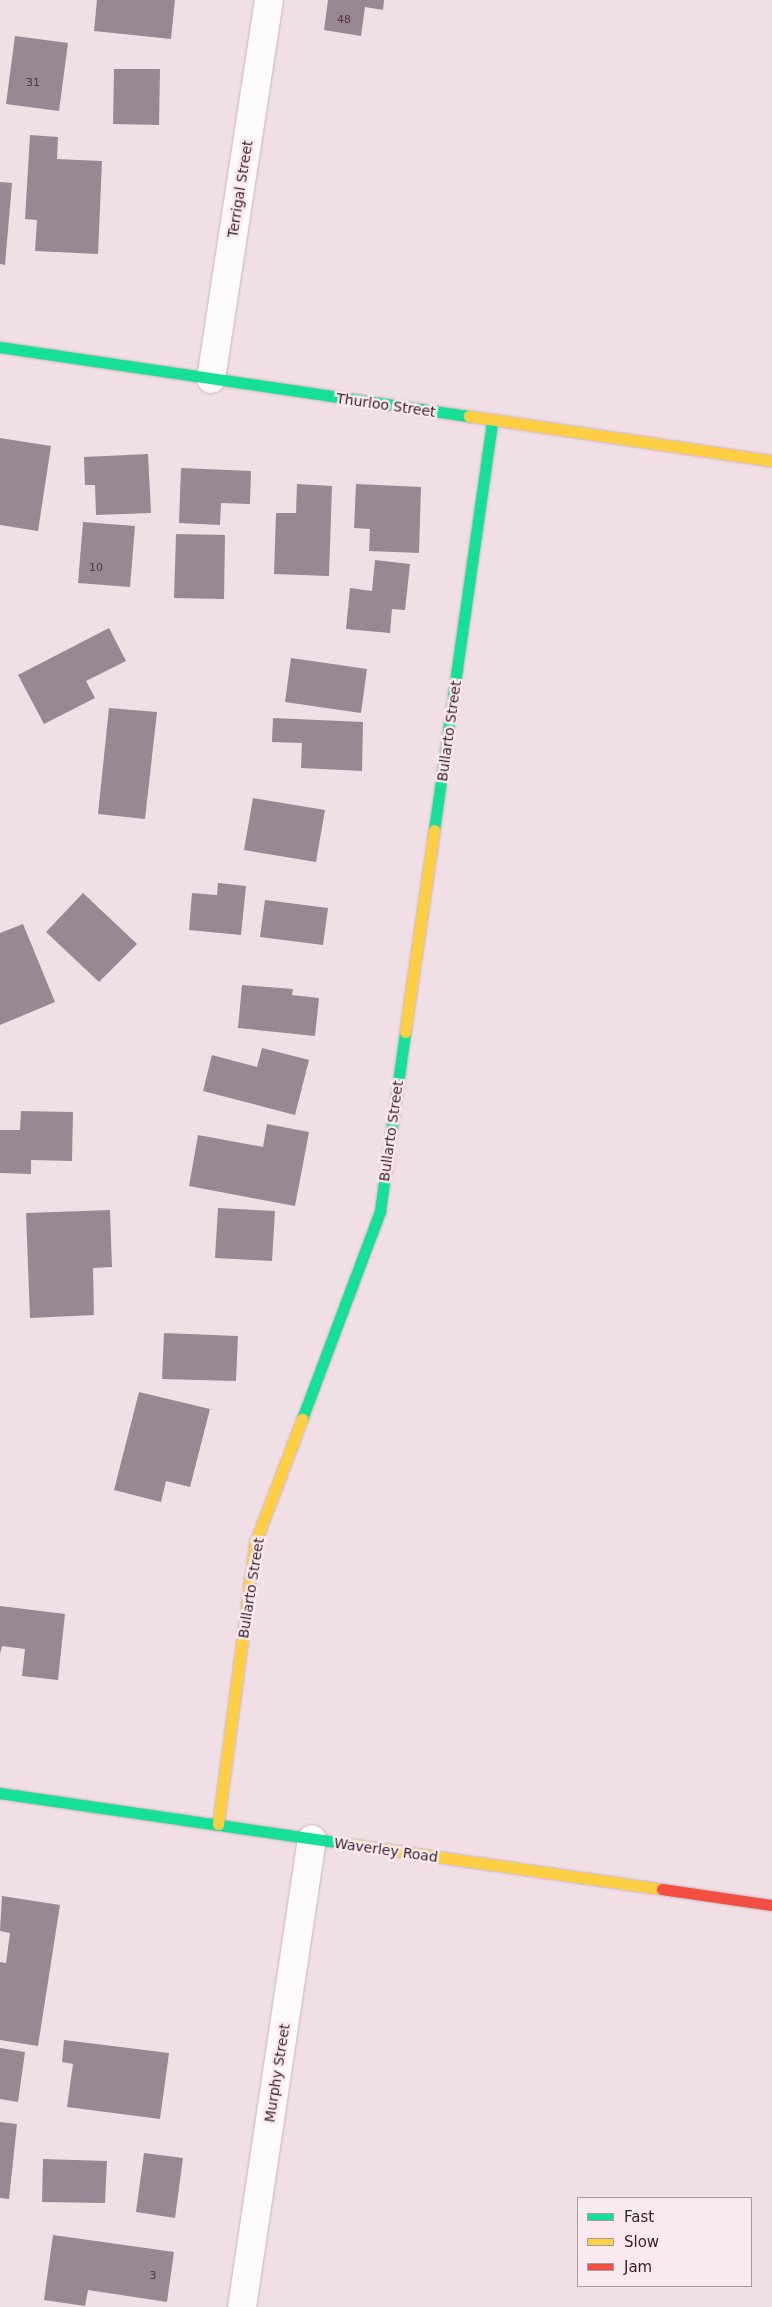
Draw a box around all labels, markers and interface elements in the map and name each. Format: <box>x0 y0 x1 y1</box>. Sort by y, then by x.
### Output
house number: 48 <box>337 13 351 27</box>
house number: 31 <box>26 76 40 90</box>
street label: Terrigal Street <box>224 139 256 239</box>
street label: Thurloo Street <box>335 390 437 420</box>
house number: 10 <box>89 561 103 575</box>
street label: Bullarto Street <box>434 680 464 782</box>
street label: Bullarto Street <box>376 1080 406 1182</box>
street label: Bullarto Street <box>235 1536 267 1640</box>
street label: Waverley Road <box>333 1834 439 1866</box>
street label: Murphy Street <box>261 2022 293 2124</box>
legend <box>577 2197 752 2287</box>
text: Fast <box>624 2208 654 2226</box>
text: Slow <box>624 2233 659 2251</box>
text: Jam <box>624 2258 652 2276</box>
house number: 3 <box>150 2269 156 2283</box>

